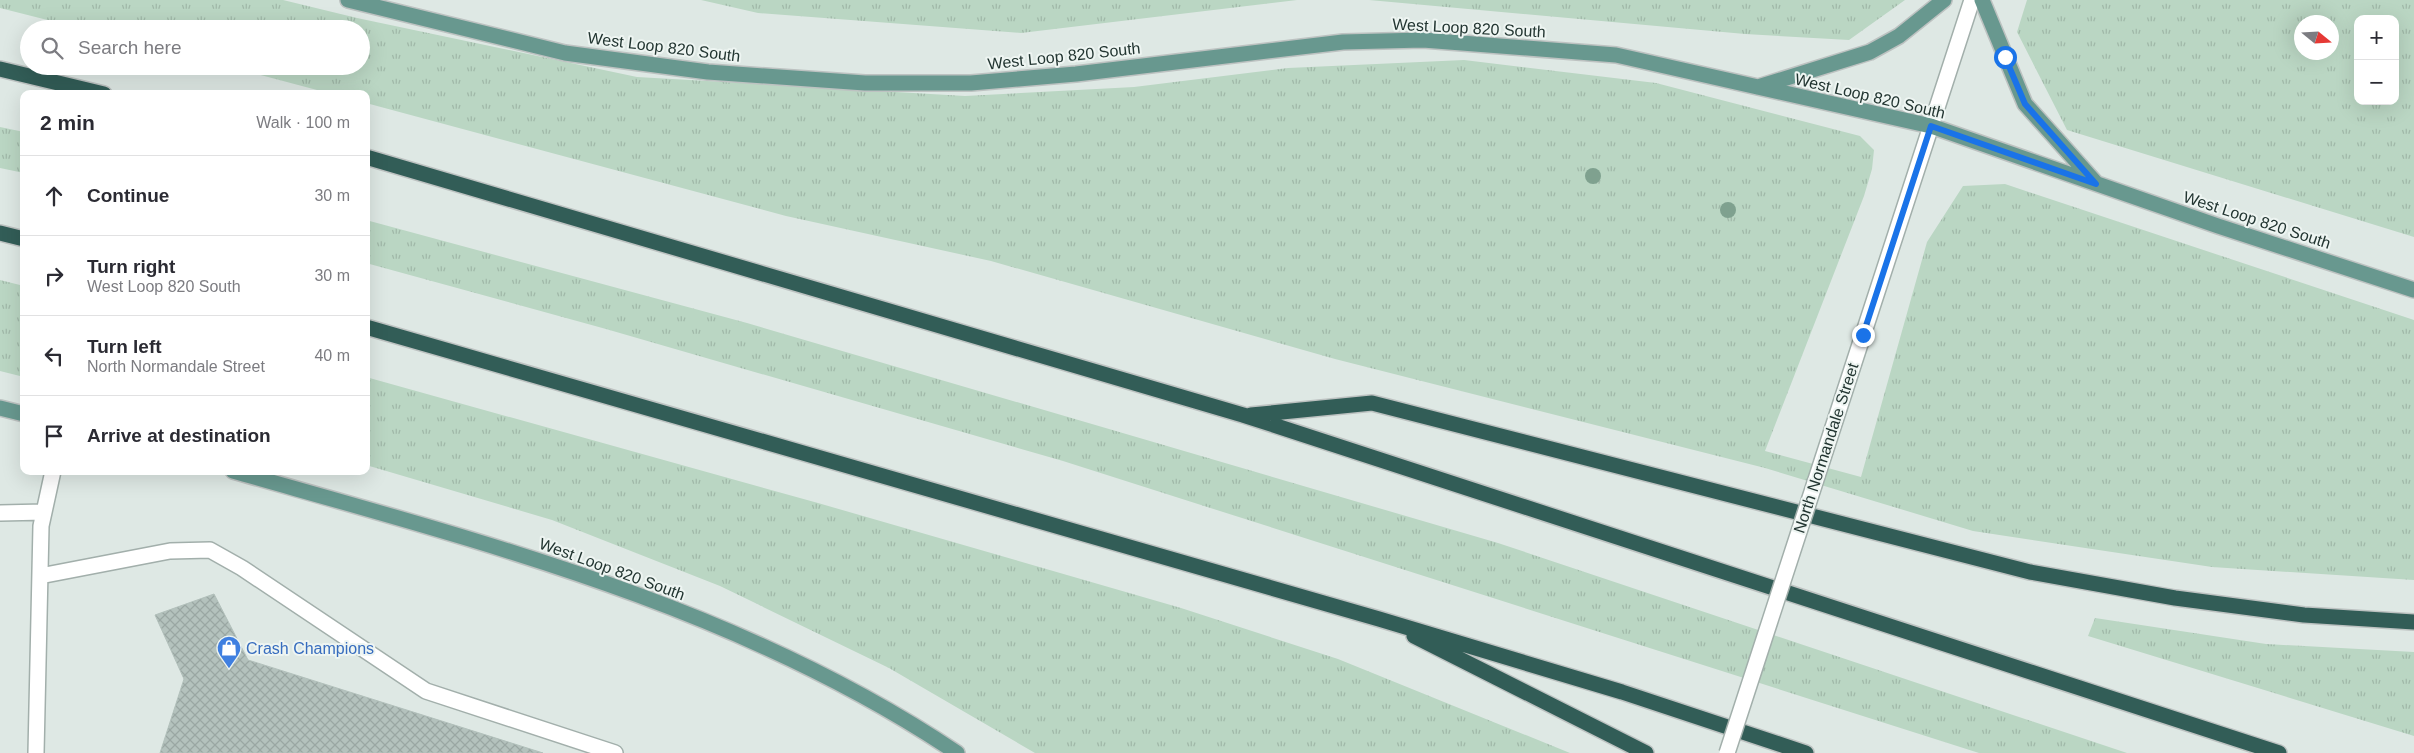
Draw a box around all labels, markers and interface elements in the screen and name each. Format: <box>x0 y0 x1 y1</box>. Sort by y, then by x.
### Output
street label: West Loop 820 South <box>1392 15 1546 41</box>
north arrow <box>2294 15 2339 60</box>
map controls <box>2354 15 2399 105</box>
button: + <box>2354 15 2399 60</box>
search box <box>20 20 370 75</box>
street label: West Loop 820 South <box>587 29 741 65</box>
icon: search <box>38 34 66 62</box>
text: Search here <box>78 37 182 58</box>
street label: West Loop 820 South <box>987 40 1141 72</box>
route start <box>1994 46 2017 69</box>
button: − <box>2354 60 2399 105</box>
street label: West Loop 820 South <box>1793 70 1947 122</box>
text: 2 min <box>40 111 95 134</box>
text: Walk · 100 m <box>256 114 350 131</box>
icon: ahead <box>40 182 68 210</box>
text: Continue <box>87 185 169 206</box>
text: 30 m <box>314 187 350 204</box>
street label: West Loop 820 South <box>2181 188 2333 252</box>
text: Turn right <box>87 256 175 277</box>
icon: right <box>40 262 68 290</box>
text: 30 m <box>314 267 350 284</box>
text: West Loop 820 South <box>87 278 241 295</box>
route end <box>1852 324 1875 347</box>
text: Turn left <box>87 336 162 357</box>
icon: left <box>40 342 68 370</box>
text: 40 m <box>314 347 350 364</box>
text: North Normandale Street <box>87 358 265 375</box>
street label: North Normandale Street <box>1790 360 1862 535</box>
icon: arrive <box>40 422 68 450</box>
text: Arrive at destination <box>87 425 271 446</box>
street label: West Loop 820 South <box>537 535 687 603</box>
shop icon: Crash Champions <box>216 635 242 669</box>
place label: Crash Champions <box>246 640 374 657</box>

